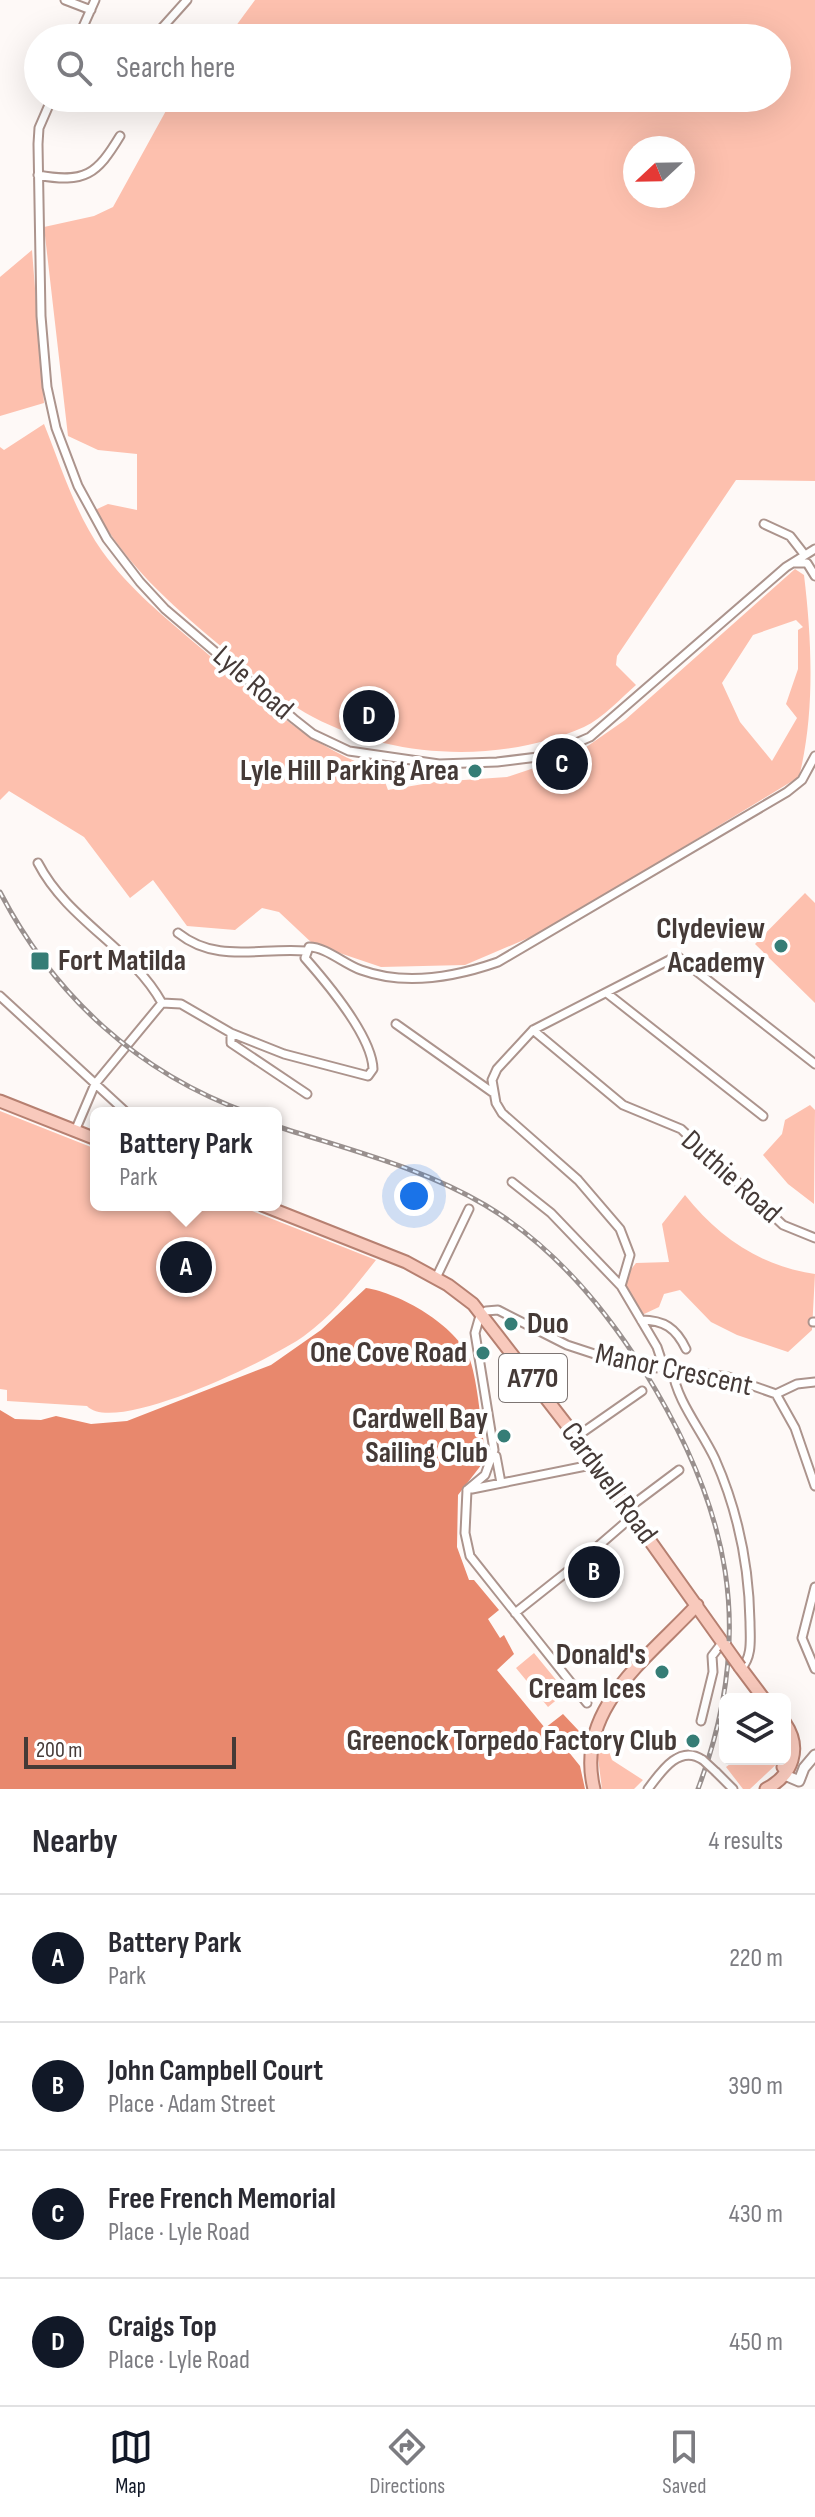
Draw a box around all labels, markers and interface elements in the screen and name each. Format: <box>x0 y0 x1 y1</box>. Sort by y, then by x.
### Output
search box <box>24 24 791 112</box>
icon: search <box>52 46 96 90</box>
text: Search here <box>116 50 235 86</box>
north arrow <box>623 136 695 208</box>
street label: Lyle Road <box>206 638 300 728</box>
pin: D <box>343 686 395 746</box>
pin: C <box>536 734 588 794</box>
place label: Lyle Hill Parking Area <box>240 753 459 789</box>
marker: Lyle Hill Parking Area <box>466 762 484 780</box>
place label: Clydeview Academy <box>656 911 766 981</box>
marker: Clydeview Academy <box>772 937 790 955</box>
place label: Fort Matilda <box>58 943 186 979</box>
marker: Fort Matilda <box>29 950 51 972</box>
popup <box>90 1107 282 1211</box>
street label: Duthie Road <box>674 1123 788 1231</box>
text: Battery Park <box>119 1126 253 1162</box>
text: Park <box>119 1162 157 1193</box>
your location <box>394 1176 434 1216</box>
pin: A <box>160 1237 212 1297</box>
place label: Duo <box>527 1306 569 1342</box>
marker: Duo <box>502 1315 520 1333</box>
place label: One Cove Road <box>310 1335 467 1371</box>
street label: Manor Crescent <box>592 1336 756 1404</box>
marker: One Cove Road <box>474 1344 492 1362</box>
road number: A770 <box>499 1354 567 1402</box>
place label: Cardwell Bay Sailing Club <box>352 1401 489 1471</box>
street label: Cardwell Road <box>553 1415 665 1551</box>
marker: Cardwell Bay Sailing Club <box>495 1427 513 1445</box>
pin: B <box>568 1542 620 1602</box>
place label: Donald's Cream Ices <box>529 1637 646 1707</box>
marker: Donald's Cream Ices <box>653 1663 671 1681</box>
map controls <box>719 1693 791 1765</box>
button: layers <box>719 1693 791 1765</box>
place label: Greenock Torpedo Factory Club <box>347 1723 677 1759</box>
marker: Greenock Torpedo Factory Club <box>684 1732 702 1750</box>
scale bar <box>24 1733 236 1769</box>
text: 200 m <box>36 1737 82 1764</box>
text: Nearby <box>32 1821 118 1862</box>
text: 4 results <box>708 1826 783 1857</box>
text: Battery Park <box>108 1925 241 1961</box>
text: A <box>52 1943 64 1974</box>
text: 220 m <box>729 1943 783 1974</box>
text: Park <box>108 1961 146 1992</box>
text: John Campbell Court <box>108 2053 323 2089</box>
text: B <box>52 2071 64 2102</box>
text: 390 m <box>728 2071 783 2102</box>
text: Place · Adam Street <box>108 2089 275 2120</box>
text: Free French Memorial <box>108 2181 336 2217</box>
text: C <box>51 2199 65 2230</box>
text: 430 m <box>729 2199 783 2230</box>
text: Place · Lyle Road <box>108 2217 250 2248</box>
text: Craigs Top <box>108 2309 217 2345</box>
text: D <box>51 2327 65 2358</box>
text: 450 m <box>729 2327 783 2358</box>
text: Place · Lyle Road <box>108 2345 250 2376</box>
tab: Map <box>109 2425 153 2500</box>
tab: Directions <box>370 2425 445 2500</box>
tab: Saved <box>662 2425 706 2500</box>

